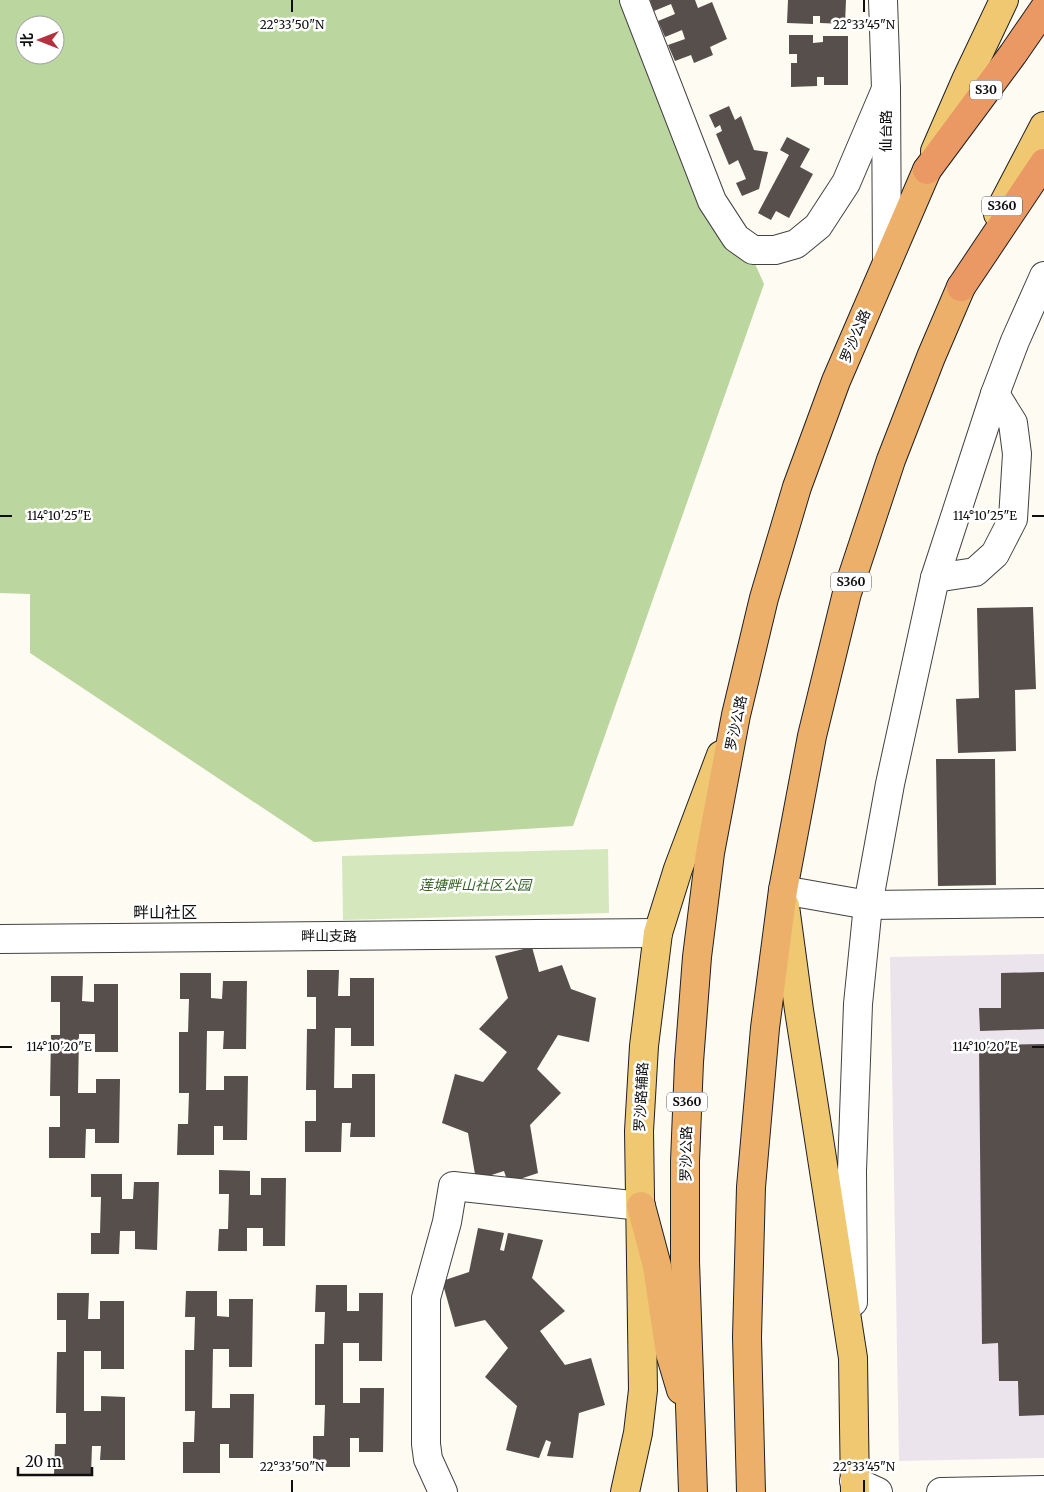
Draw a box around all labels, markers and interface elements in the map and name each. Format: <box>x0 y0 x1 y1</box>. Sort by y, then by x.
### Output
north arrow <box>15 15 65 65</box>
text: 22°33'50"N <box>260 17 325 32</box>
text: 22°33'45"N <box>833 17 896 32</box>
text: 北 <box>18 33 36 47</box>
road number: S30 <box>970 80 1002 100</box>
street label: 仙台路 <box>877 110 895 152</box>
road number: S360 <box>982 197 1022 216</box>
street label: 罗沙公路 <box>836 307 874 365</box>
text: 114°10'25"E <box>27 508 91 523</box>
text: 114°10'25"E <box>953 508 1017 523</box>
road number: S360 <box>831 572 871 592</box>
street label: 罗沙公路 <box>721 694 751 752</box>
park label: 莲塘畔山社区公园 <box>419 876 533 894</box>
district label: 畔山社区 <box>133 902 197 922</box>
street label: 畔山支路 <box>301 927 357 945</box>
text: 114°10'20"E <box>26 1039 92 1054</box>
text: 114°10'20"E <box>952 1039 1018 1054</box>
street label: 罗沙路辅路 <box>630 1062 652 1132</box>
road number: S360 <box>667 1092 707 1112</box>
street label: 罗沙公路 <box>677 1126 695 1182</box>
scale bar <box>18 1444 91 1476</box>
text: 20 m <box>25 1452 62 1471</box>
text: 22°33'50"N <box>260 1459 325 1474</box>
text: 22°33'45"N <box>833 1459 896 1474</box>

